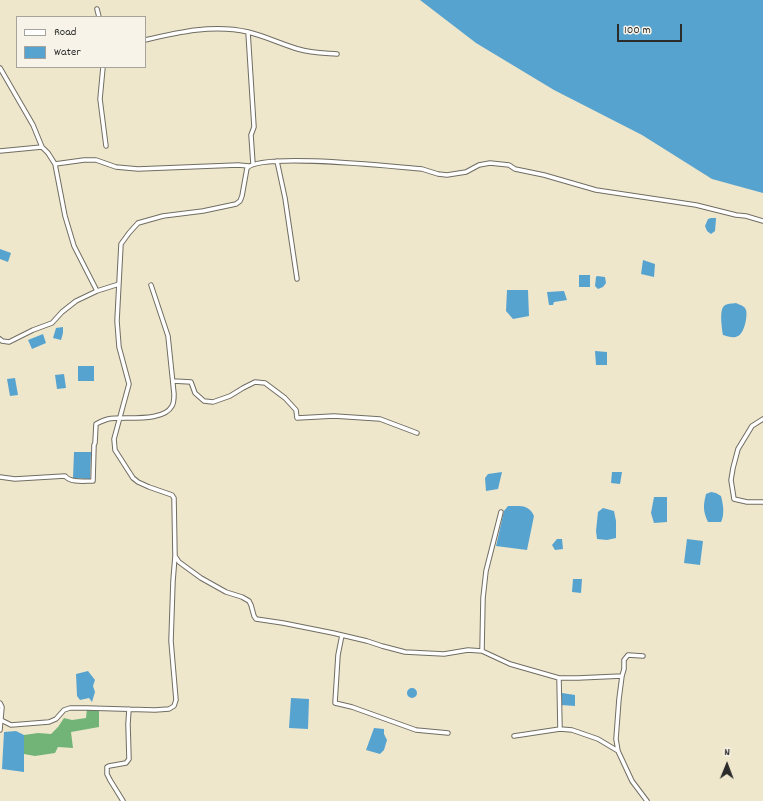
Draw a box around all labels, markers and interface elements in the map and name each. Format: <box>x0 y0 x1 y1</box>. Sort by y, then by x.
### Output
legend <box>16 16 146 68</box>
scale bar <box>619 16 684 42</box>
text: 100 m <box>624 22 651 39</box>
text: Road <box>54 24 76 41</box>
text: Water <box>54 44 81 61</box>
north arrow <box>707 745 747 785</box>
text: N <box>724 745 730 761</box>

